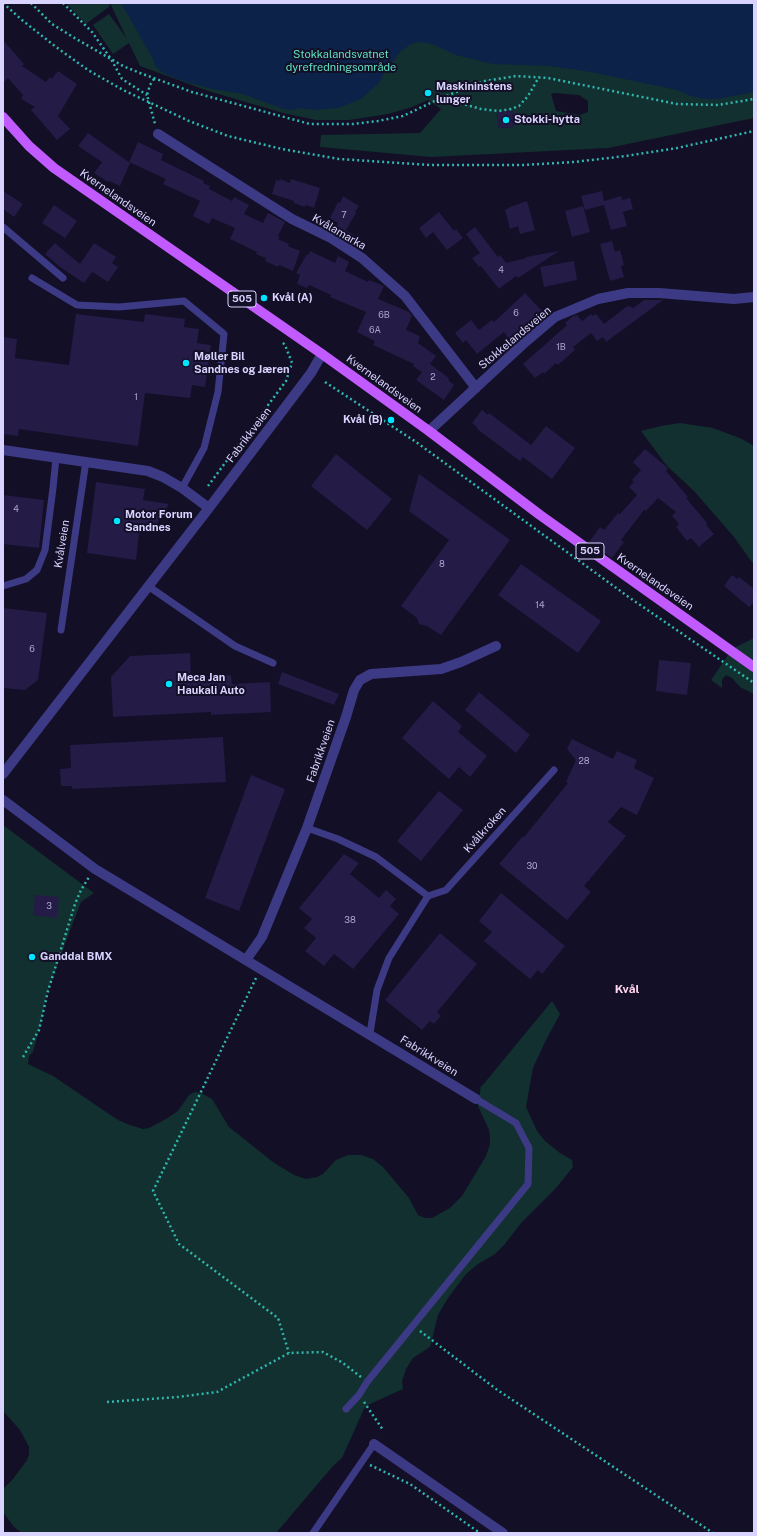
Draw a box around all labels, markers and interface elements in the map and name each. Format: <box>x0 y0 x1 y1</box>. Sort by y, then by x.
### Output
park label: Stokkalandsvatnet dyrefredningsområde <box>286 48 396 74</box>
place label: Maskininstens lunger <box>436 80 512 106</box>
marker: Maskininstens lunger <box>423 88 433 98</box>
place label: Stokki-hytta <box>514 113 580 127</box>
marker: Stokki-hytta <box>501 115 511 125</box>
street label: Kvernelandsveien <box>77 167 159 229</box>
house number: 7 <box>341 210 347 220</box>
street label: Kvålamarka <box>310 211 368 253</box>
house number: 4 <box>498 265 504 275</box>
road number: 505 <box>228 291 256 307</box>
place label: Kvål (A) <box>272 291 313 305</box>
marker: Kvål (A) <box>259 293 269 303</box>
street label: Stokkelandsveien <box>476 304 554 372</box>
house number: 6 <box>513 308 519 318</box>
house number: 6B <box>378 310 390 320</box>
house number: 6A <box>369 325 381 335</box>
house number: 1B <box>556 342 566 352</box>
place label: Møller Bil Sandnes og Jæren <box>194 350 290 376</box>
street label: Kvernelandsveien <box>344 352 424 416</box>
marker: Møller Bil Sandnes og Jæren <box>181 358 191 368</box>
house number: 2 <box>430 372 436 382</box>
house number: 1 <box>134 392 138 402</box>
street label: Fabrikkveien <box>224 405 274 465</box>
place label: Kvål (B) <box>343 413 383 427</box>
marker: Kvål (B) <box>386 415 396 425</box>
house number: 4 <box>13 504 19 514</box>
place label: Motor Forum Sandnes <box>125 508 193 534</box>
marker: Motor Forum Sandnes <box>112 516 122 526</box>
street label: Kvålveien <box>52 519 72 569</box>
road number: 505 <box>576 543 604 559</box>
street label: Kvernelandsveien <box>614 551 696 613</box>
house number: 8 <box>439 559 445 569</box>
house number: 14 <box>535 600 545 610</box>
house number: 6 <box>29 644 35 654</box>
place label: Meca Jan Haukali Auto <box>177 671 245 697</box>
marker: Meca Jan Haukali Auto <box>164 679 174 689</box>
street label: Fabrikkveien <box>304 718 338 784</box>
house number: 28 <box>578 756 590 766</box>
street label: Kvålkroken <box>461 804 509 856</box>
house number: 30 <box>526 861 538 871</box>
house number: 3 <box>46 901 52 911</box>
house number: 38 <box>344 915 356 925</box>
place label: Ganddal BMX <box>40 950 112 964</box>
marker: Ganddal BMX <box>27 952 37 962</box>
district label: Kvål <box>615 982 639 996</box>
street label: Fabrikkveien <box>398 1033 460 1079</box>

